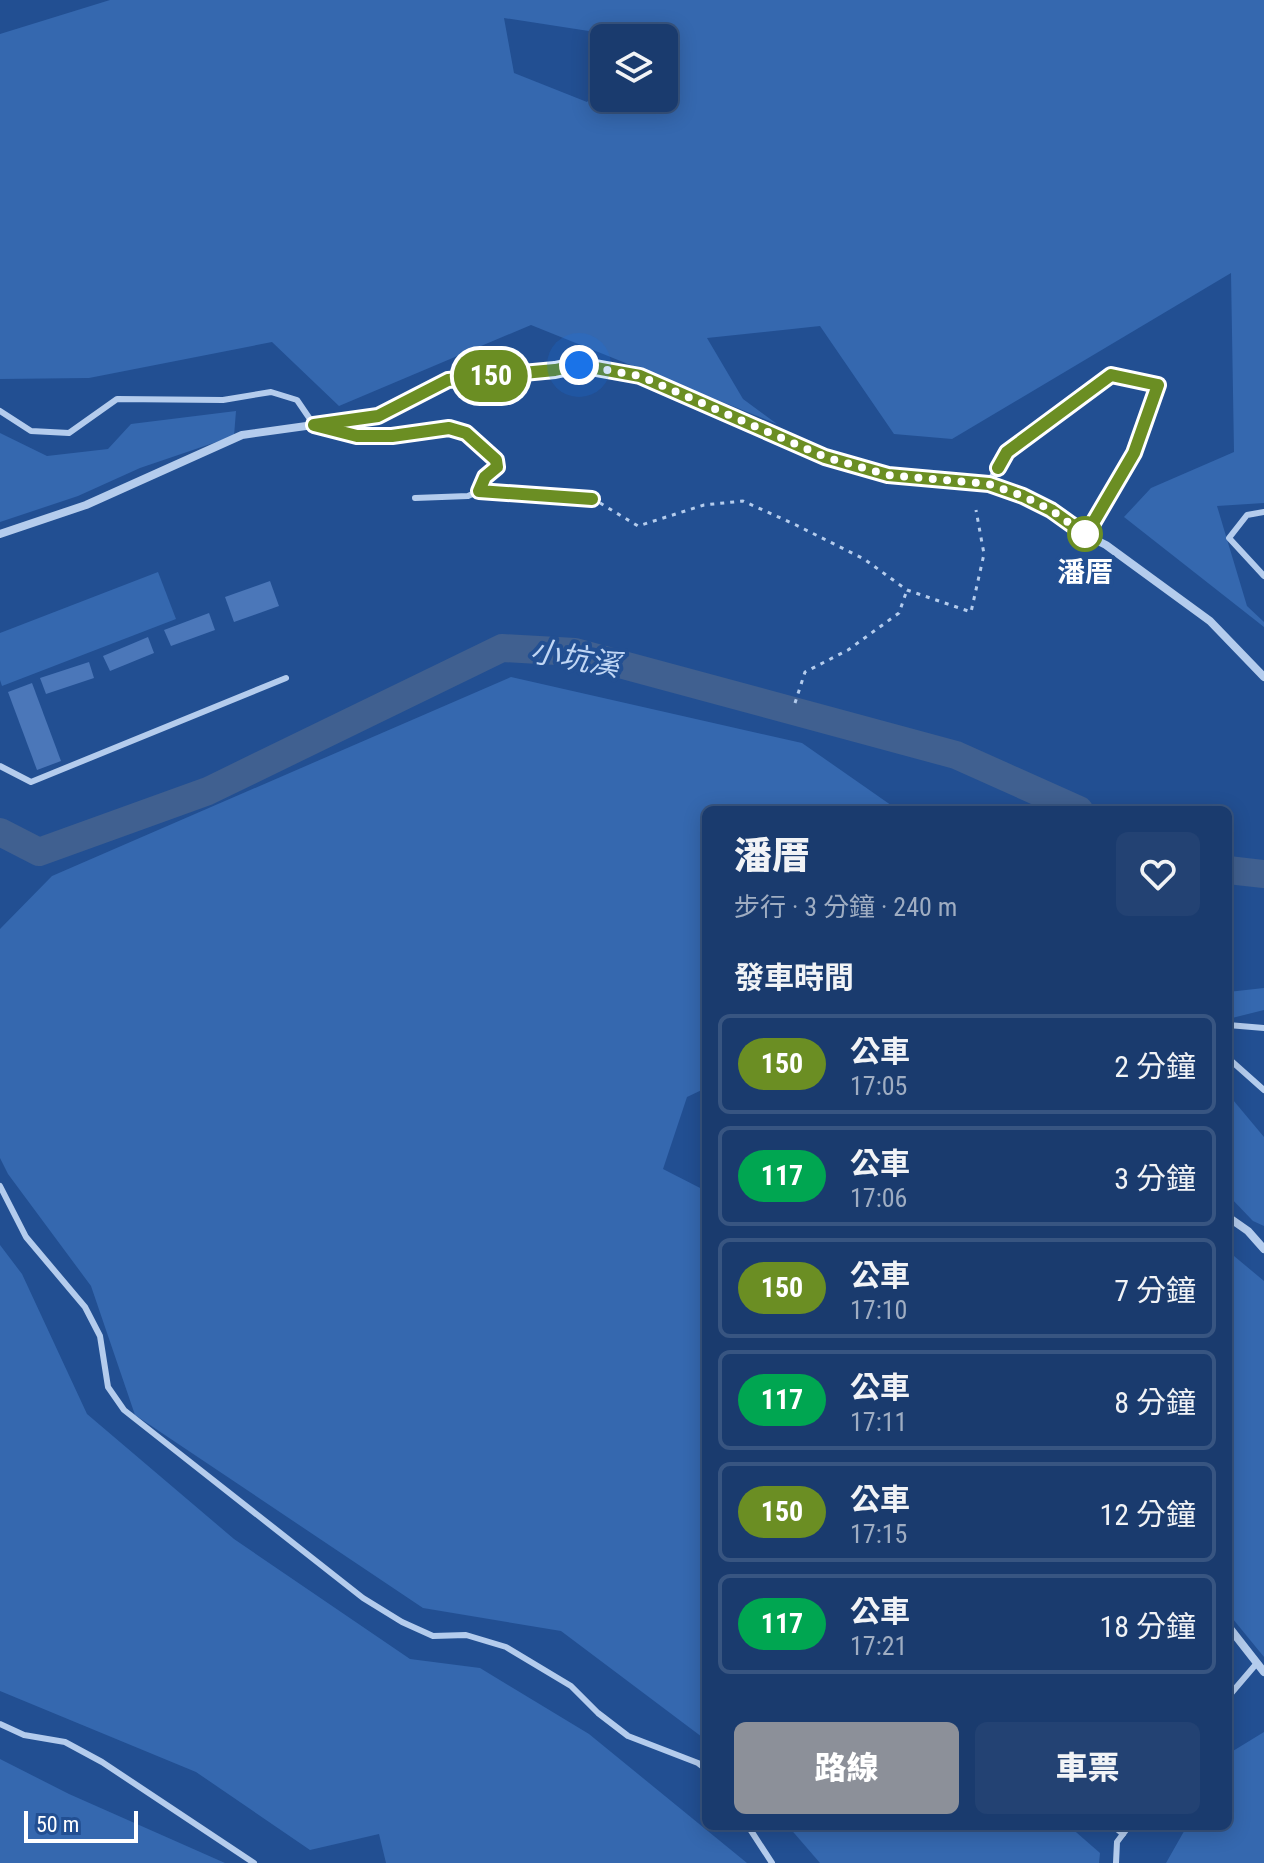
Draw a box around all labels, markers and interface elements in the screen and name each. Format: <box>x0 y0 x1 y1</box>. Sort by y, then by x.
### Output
map controls <box>590 24 678 112</box>
button: layers <box>590 24 678 112</box>
your location <box>559 345 599 385</box>
line badge: 150 <box>445 350 537 402</box>
text: 150 <box>470 359 512 392</box>
marker: 潘厝 <box>1068 517 1102 551</box>
place label: 潘厝 <box>1057 556 1113 589</box>
water label: 小坑溪 <box>528 633 626 684</box>
button: heart <box>1116 832 1200 916</box>
text: 潘厝 <box>734 834 810 878</box>
text: 步行 · 3 分鐘 · 240 m <box>734 892 957 922</box>
text: 發車時間 <box>734 960 854 995</box>
text: 公車 <box>850 1034 910 1069</box>
text: 150 <box>761 1047 803 1080</box>
text: 2 分鐘 <box>1114 1049 1196 1084</box>
text: 17:05 <box>850 1071 907 1101</box>
text: 公車 <box>850 1146 910 1181</box>
text: 117 <box>761 1159 803 1192</box>
text: 3 分鐘 <box>1114 1161 1196 1196</box>
text: 17:06 <box>850 1183 907 1213</box>
text: 公車 <box>850 1258 910 1293</box>
text: 150 <box>761 1271 803 1304</box>
text: 7 分鐘 <box>1114 1273 1196 1308</box>
text: 17:10 <box>850 1295 907 1325</box>
text: 公車 <box>850 1370 910 1405</box>
text: 117 <box>761 1383 803 1416</box>
text: 8 分鐘 <box>1114 1385 1196 1420</box>
text: 17:11 <box>850 1407 907 1437</box>
text: 公車 <box>850 1482 910 1517</box>
text: 150 <box>761 1495 803 1528</box>
text: 12 分鐘 <box>1099 1497 1196 1532</box>
text: 17:15 <box>850 1519 907 1549</box>
text: 公車 <box>850 1594 910 1629</box>
text: 117 <box>761 1607 803 1640</box>
text: 18 分鐘 <box>1099 1609 1196 1644</box>
text: 17:21 <box>850 1631 907 1661</box>
button: 路線 <box>734 1722 959 1814</box>
button: 車票 <box>975 1722 1200 1814</box>
scale bar <box>24 1807 138 1843</box>
text: 50 m <box>36 1812 79 1837</box>

